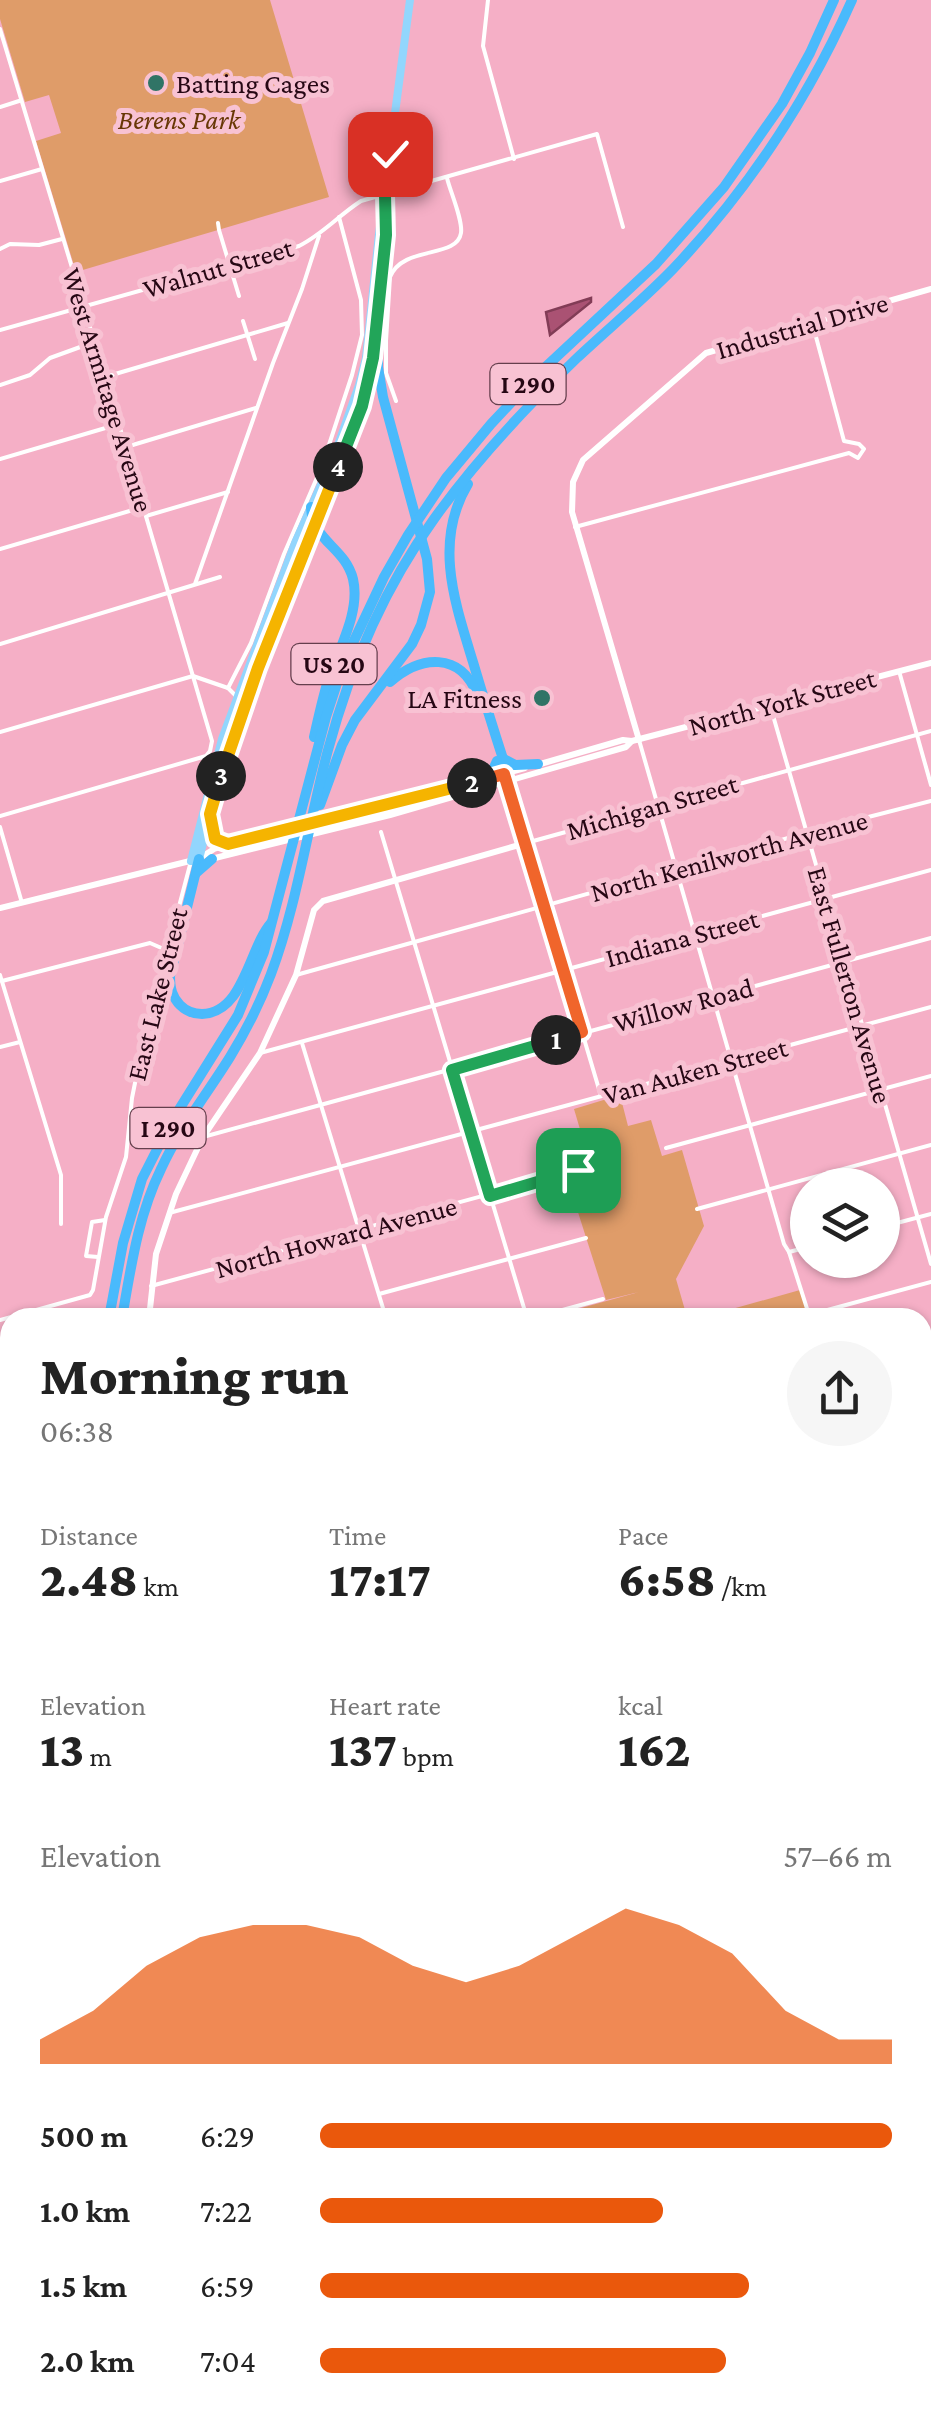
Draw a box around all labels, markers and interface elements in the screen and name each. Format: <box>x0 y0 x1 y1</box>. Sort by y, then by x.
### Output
place label: Batting Cages <box>176 68 330 99</box>
marker: Batting Cages <box>145 72 167 94</box>
park label: Berens Park <box>118 104 242 135</box>
pin <box>348 112 433 197</box>
icon: check <box>363 127 418 182</box>
street label: Walnut Street <box>139 232 297 304</box>
street label: West Armitage Avenue <box>56 264 160 516</box>
street label: Industrial Drive <box>713 287 891 365</box>
road number: I 290 <box>490 364 566 404</box>
pin: 4 <box>313 442 363 492</box>
text: 4 <box>330 451 346 482</box>
road number: US 20 <box>292 644 376 684</box>
street label: North York Street <box>685 662 880 742</box>
place label: LA Fitness <box>407 683 522 714</box>
marker: LA Fitness <box>531 687 553 709</box>
pin: 3 <box>196 751 246 801</box>
pin: 2 <box>447 758 497 808</box>
text: 3 <box>214 760 228 791</box>
text: 2 <box>465 767 479 798</box>
street label: Michigan Street <box>563 768 742 846</box>
street label: North Kenilworth Avenue <box>587 804 871 908</box>
street label: East Fullerton Avenue <box>801 863 899 1107</box>
street label: Indiana Street <box>602 902 763 973</box>
street label: East Lake Street <box>121 904 194 1084</box>
street label: Willow Road <box>610 971 757 1039</box>
pin: 1 <box>531 1015 581 1065</box>
text: 1 <box>551 1024 561 1055</box>
street label: Van Auken Street <box>599 1031 791 1111</box>
road number: I 290 <box>130 1108 206 1148</box>
pin <box>536 1128 621 1213</box>
icon: arrive <box>551 1143 606 1198</box>
map controls <box>790 1168 900 1278</box>
button: layers <box>790 1168 900 1278</box>
street label: North Howard Avenue <box>212 1190 460 1284</box>
button: share <box>787 1341 892 1446</box>
text: Morning run <box>40 1345 349 1406</box>
text: 06:38 <box>40 1413 114 1449</box>
text: Distance <box>40 1520 138 1551</box>
text: Time <box>329 1520 386 1551</box>
text: Pace <box>618 1520 668 1551</box>
text: 2.48 <box>40 1551 138 1607</box>
text: 17:17 <box>329 1551 431 1607</box>
text: 6:58 <box>618 1551 716 1607</box>
text: km <box>138 1571 179 1602</box>
text: /km <box>716 1571 767 1602</box>
text: Elevation <box>40 1690 146 1721</box>
text: Heart rate <box>329 1690 441 1721</box>
text: kcal <box>618 1690 663 1721</box>
text: 13 <box>40 1721 84 1777</box>
text: 137 <box>329 1721 397 1777</box>
text: 162 <box>618 1721 691 1777</box>
text: m <box>84 1741 112 1772</box>
text: bpm <box>397 1741 454 1772</box>
text: Elevation <box>40 1838 161 1874</box>
text: 57–66 m <box>783 1838 892 1874</box>
text: 500 m <box>40 2118 128 2154</box>
text: 6:29 <box>200 2118 255 2154</box>
text: 1.0 km <box>40 2193 130 2229</box>
text: 7:22 <box>200 2193 252 2229</box>
text: 1.5 km <box>40 2268 127 2304</box>
text: 6:59 <box>200 2268 254 2304</box>
text: 2.0 km <box>40 2343 135 2379</box>
text: 7:04 <box>200 2343 256 2379</box>

